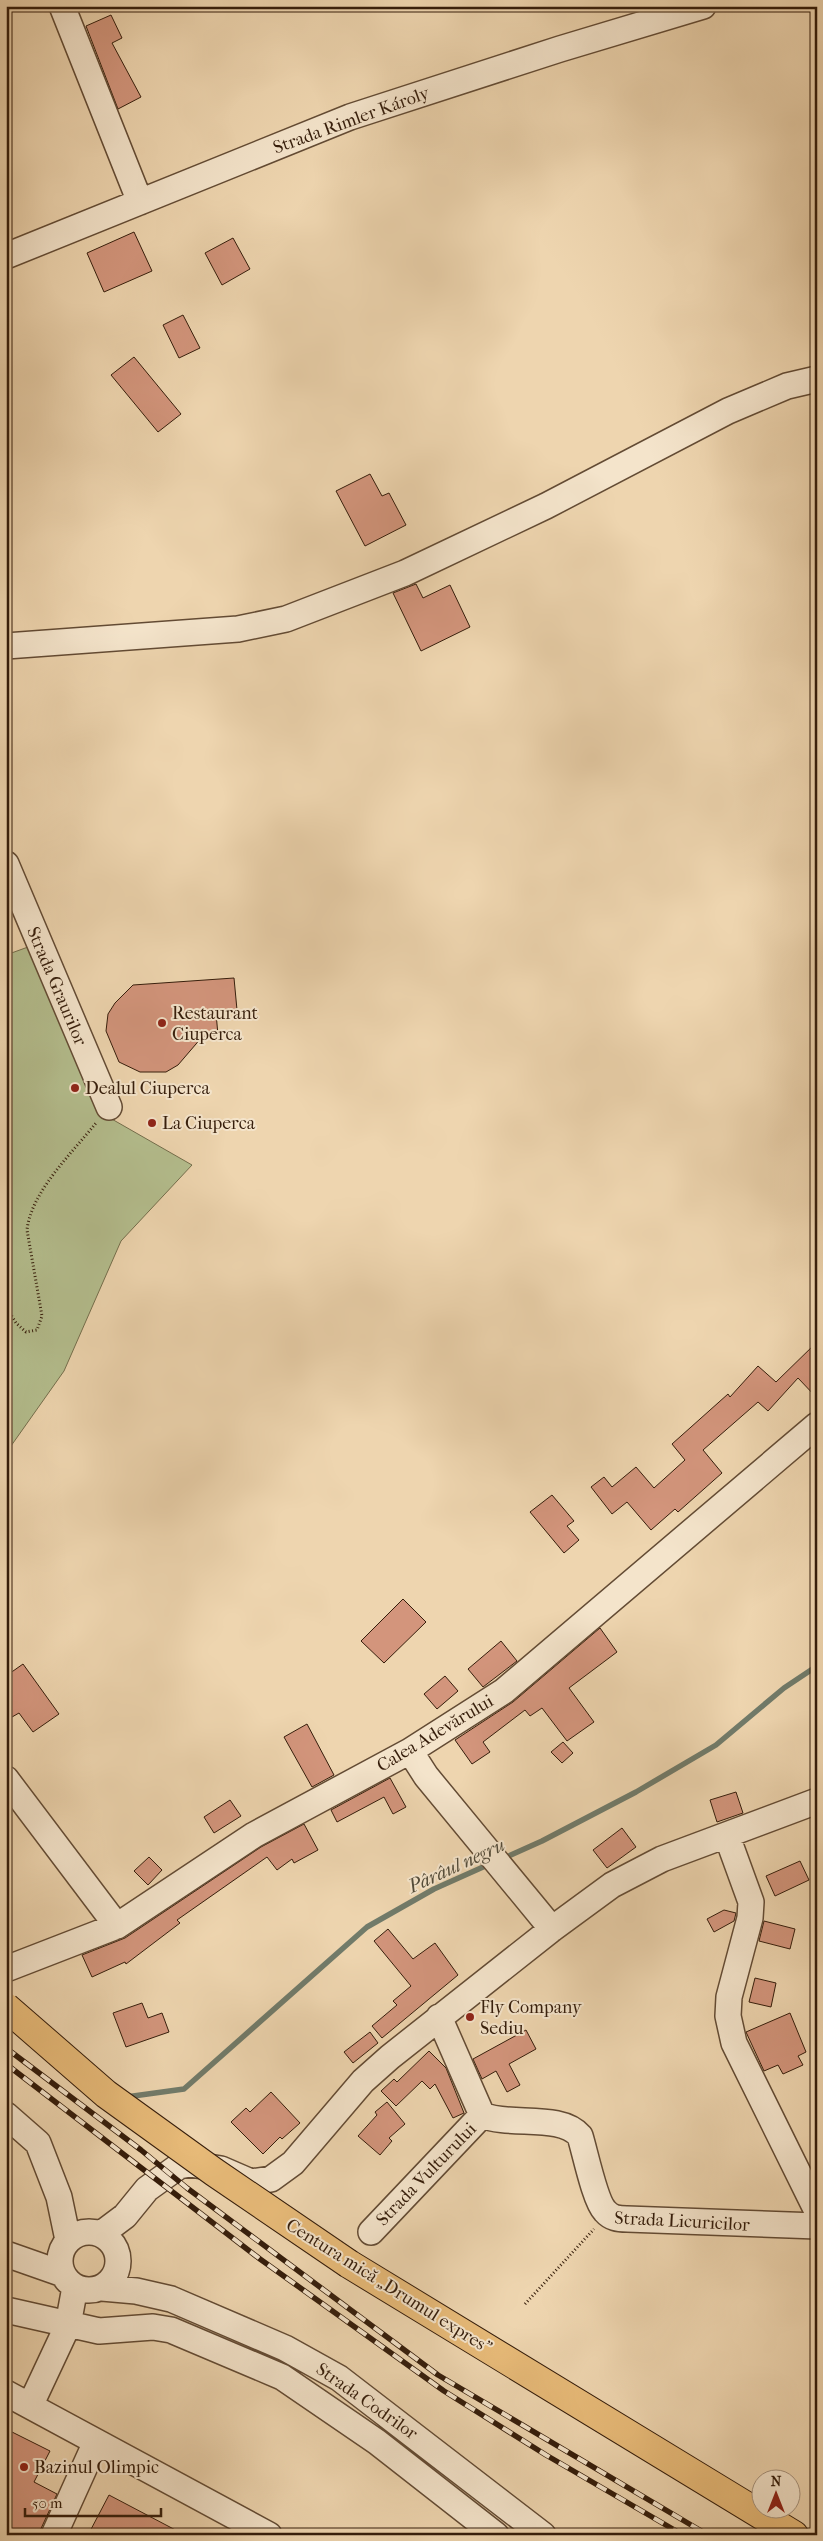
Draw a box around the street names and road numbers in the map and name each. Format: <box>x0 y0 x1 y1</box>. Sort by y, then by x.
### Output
street label: Strada Rimler Károly <box>270 82 433 158</box>
street label: Strada Graurilor <box>22 924 91 1049</box>
street label: Calea Adevărului <box>373 1690 498 1776</box>
street label: Strada Vulturului <box>372 2118 481 2230</box>
street label: Strada Licuricilor <box>614 2207 750 2236</box>
street label: Centura mică „Drumul expres” <box>282 2214 495 2358</box>
street label: Strada Codrilor <box>312 2359 422 2444</box>

